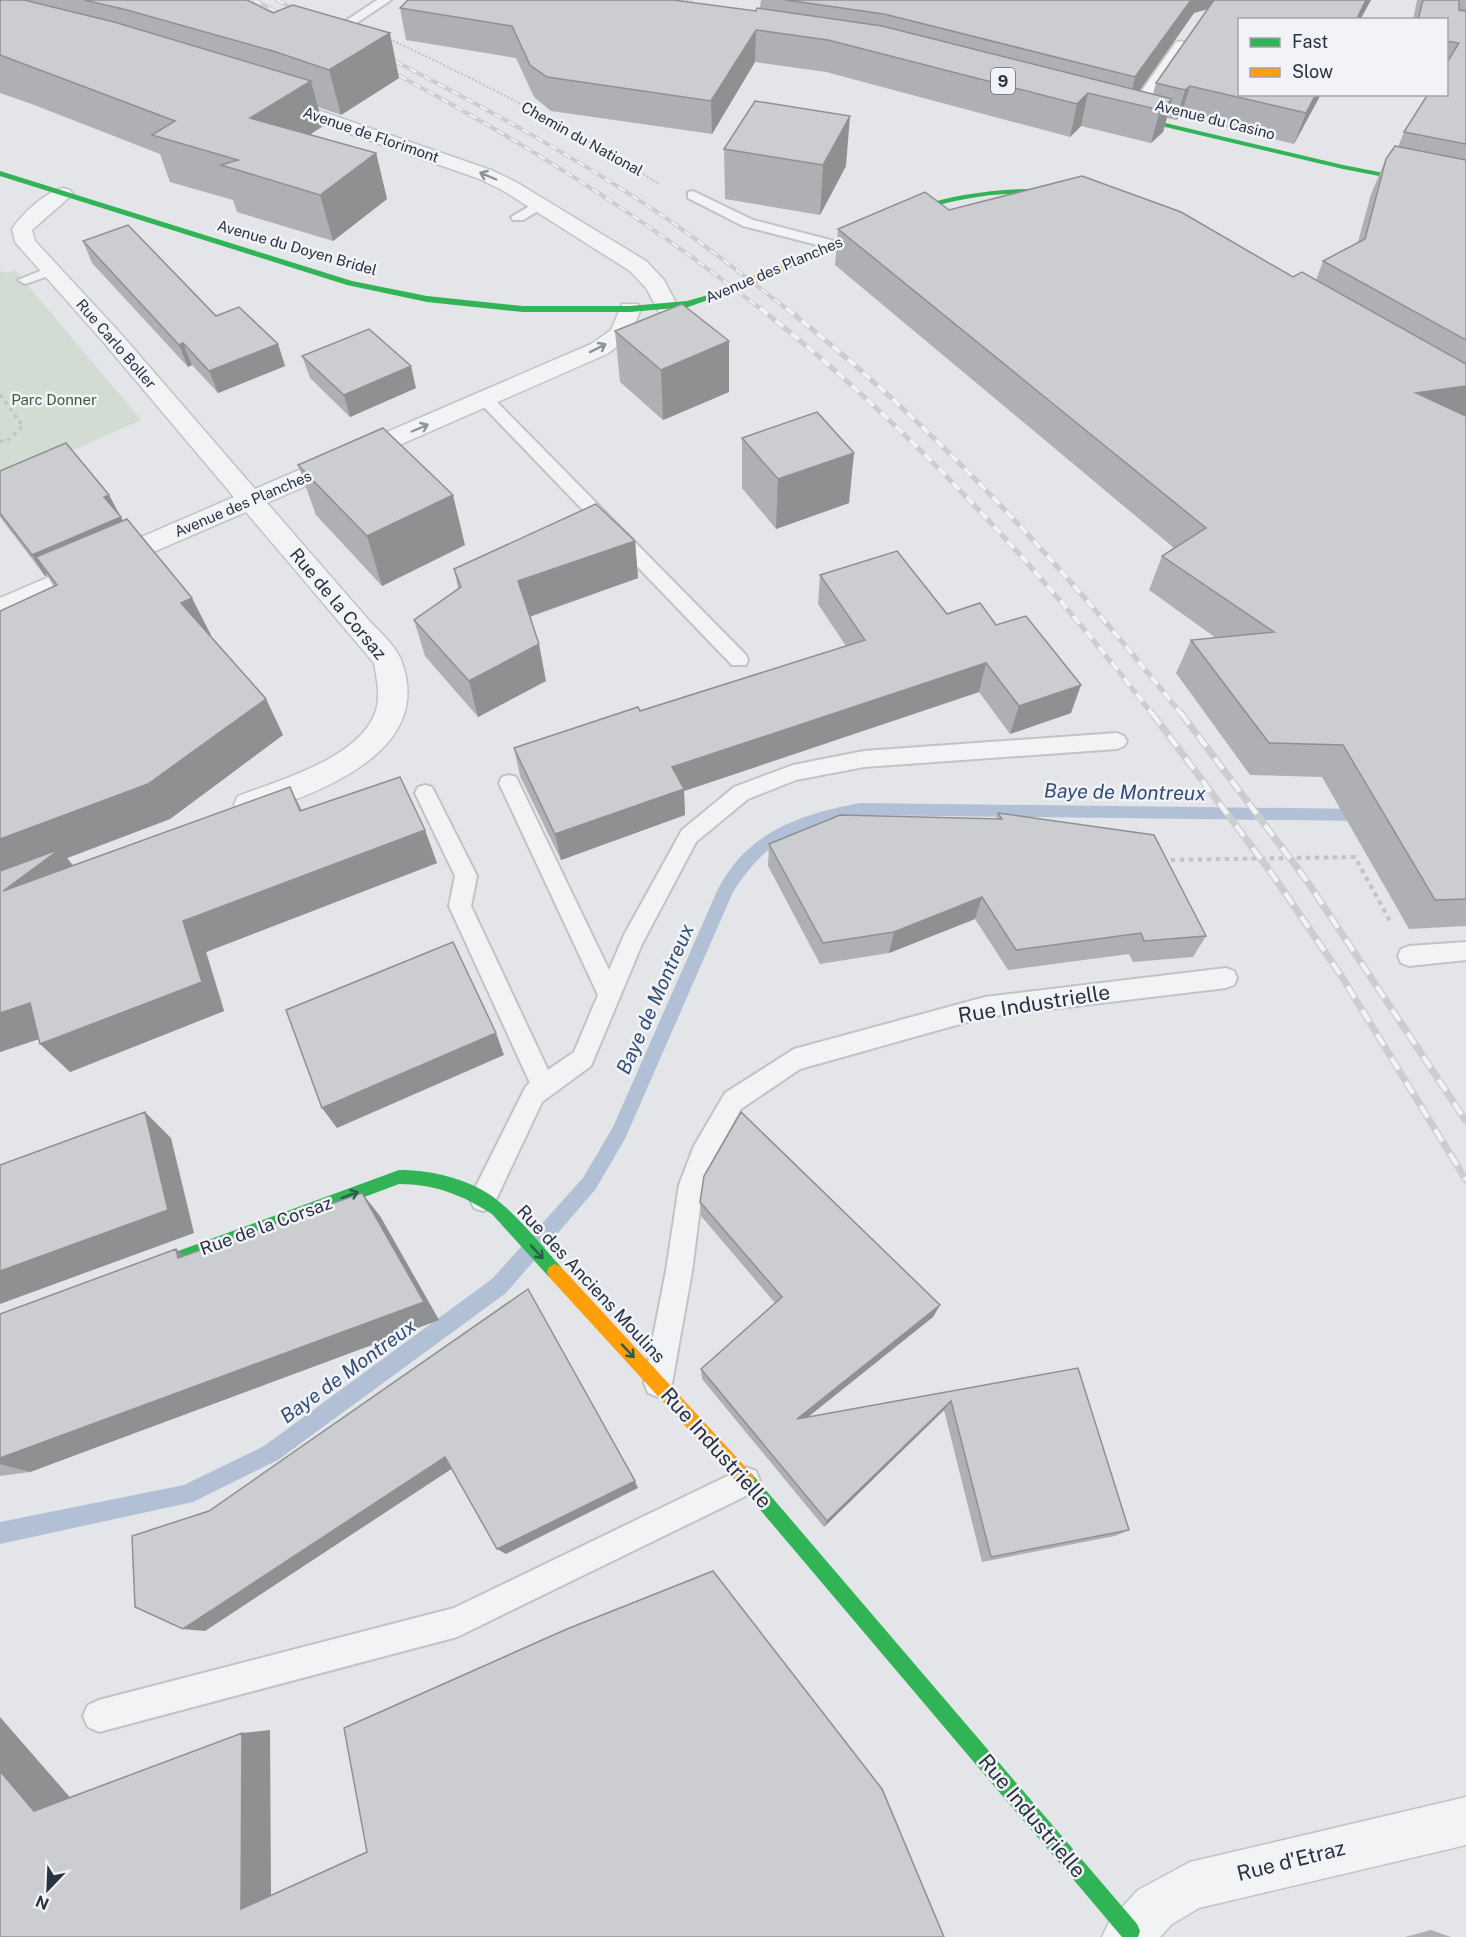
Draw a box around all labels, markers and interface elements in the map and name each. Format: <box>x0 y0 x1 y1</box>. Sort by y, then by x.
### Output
legend <box>1238 18 1448 96</box>
text: Fast <box>1292 31 1328 52</box>
text: Slow <box>1292 61 1333 82</box>
road number: 9 <box>991 68 1015 94</box>
street label: Avenue du Casino <box>1153 96 1277 143</box>
street label: Chemin du National <box>518 98 646 179</box>
street label: Avenue de Florimont <box>301 103 442 166</box>
one-way arrow <box>480 170 498 181</box>
street label: Avenue du Doyen Bridel <box>215 217 379 278</box>
street label: Avenue des Planches <box>703 233 845 306</box>
street label: Rue Carlo Boller <box>73 296 160 392</box>
one-way arrow <box>589 342 607 354</box>
park label: Parc Donner <box>11 391 97 408</box>
one-way arrow <box>410 422 429 433</box>
street label: Avenue des Planches <box>172 467 314 540</box>
street label: Rue de la Corsaz <box>286 544 391 664</box>
water label: Baye de Montreux <box>1044 779 1206 805</box>
water label: Baye de Montreux <box>611 920 699 1078</box>
street label: Rue Industrielle <box>956 979 1112 1028</box>
one-way arrow <box>340 1189 359 1200</box>
street label: Rue de la Corsaz <box>197 1192 335 1259</box>
street label: Rue des Anciens Moulins <box>513 1200 670 1367</box>
one-way arrow <box>530 1244 544 1259</box>
water label: Baye de Montreux <box>275 1314 421 1428</box>
one-way arrow <box>621 1343 635 1358</box>
street label: Rue Industrielle <box>656 1382 777 1513</box>
street label: Rue Industrielle <box>973 1749 1091 1883</box>
street label: Rue d'Etraz <box>1234 1835 1348 1886</box>
north arrow <box>18 1859 78 1919</box>
text: N <box>33 1891 52 1914</box>

